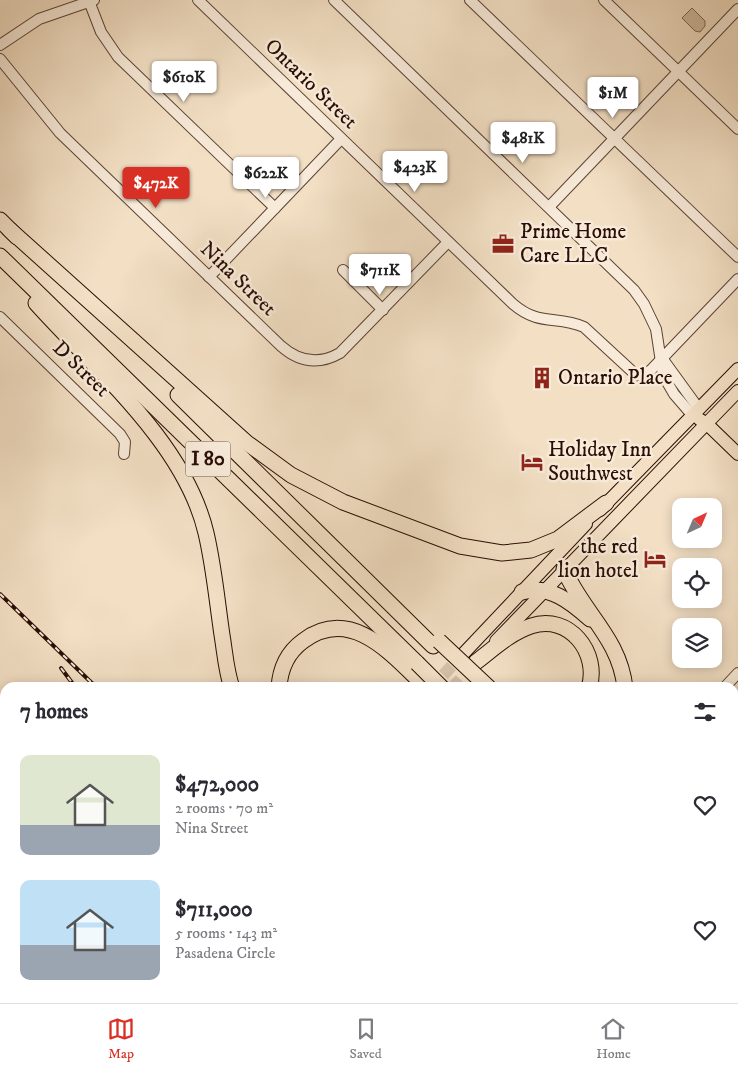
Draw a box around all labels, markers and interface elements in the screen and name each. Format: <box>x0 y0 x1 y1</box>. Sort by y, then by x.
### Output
street label: Ontario Street <box>259 33 363 135</box>
pin: $610K <box>149 61 219 103</box>
text: $610K <box>163 67 205 87</box>
pin: $1M <box>589 76 637 119</box>
text: $1M <box>598 83 628 103</box>
pin: $481K <box>488 121 558 164</box>
text: $481K <box>501 128 545 148</box>
pin: $423K <box>380 150 450 193</box>
pin: $622K <box>231 156 301 199</box>
text: $423K <box>393 157 437 177</box>
text: $622K <box>244 163 288 183</box>
pin: $472K <box>121 166 191 209</box>
text: $472K <box>134 173 178 193</box>
place label: Prime Home Care LLC <box>520 219 627 269</box>
office icon: Prime Home Care LLC <box>490 231 516 257</box>
street label: Nina Street <box>194 236 282 322</box>
pin: $711K <box>345 254 415 296</box>
text: $711K <box>360 260 400 280</box>
street label: D Street <box>47 335 115 403</box>
building icon: Ontario Place <box>529 365 555 391</box>
place label: Ontario Place <box>558 365 673 391</box>
place label: Holiday Inn Southwest <box>548 437 652 487</box>
road number: I 80 <box>186 442 230 476</box>
hotel icon: Holiday Inn Southwest <box>519 449 545 475</box>
north arrow <box>672 498 722 548</box>
map controls <box>672 498 722 668</box>
place label: the red lion hotel <box>558 534 639 584</box>
hotel icon: the red lion hotel <box>642 546 668 572</box>
button: locate <box>672 558 722 608</box>
button: layers <box>672 618 722 668</box>
icon: filters <box>691 698 719 726</box>
text: 7 homes <box>20 699 88 725</box>
text: $472,000 <box>175 772 259 798</box>
icon: home <box>60 775 120 835</box>
icon: heart <box>691 791 719 819</box>
text: 2 rooms · 70 m² <box>175 798 273 818</box>
text: Nina Street <box>175 818 248 838</box>
text: $711,000 <box>175 897 253 923</box>
icon: home <box>60 900 120 960</box>
icon: heart <box>691 916 719 944</box>
text: 5 rooms · 143 m² <box>175 923 277 943</box>
text: Pasadena Circle <box>175 943 275 963</box>
tab: Map <box>107 1015 135 1063</box>
tab: Saved <box>350 1015 382 1063</box>
tab: Home <box>596 1015 631 1063</box>

